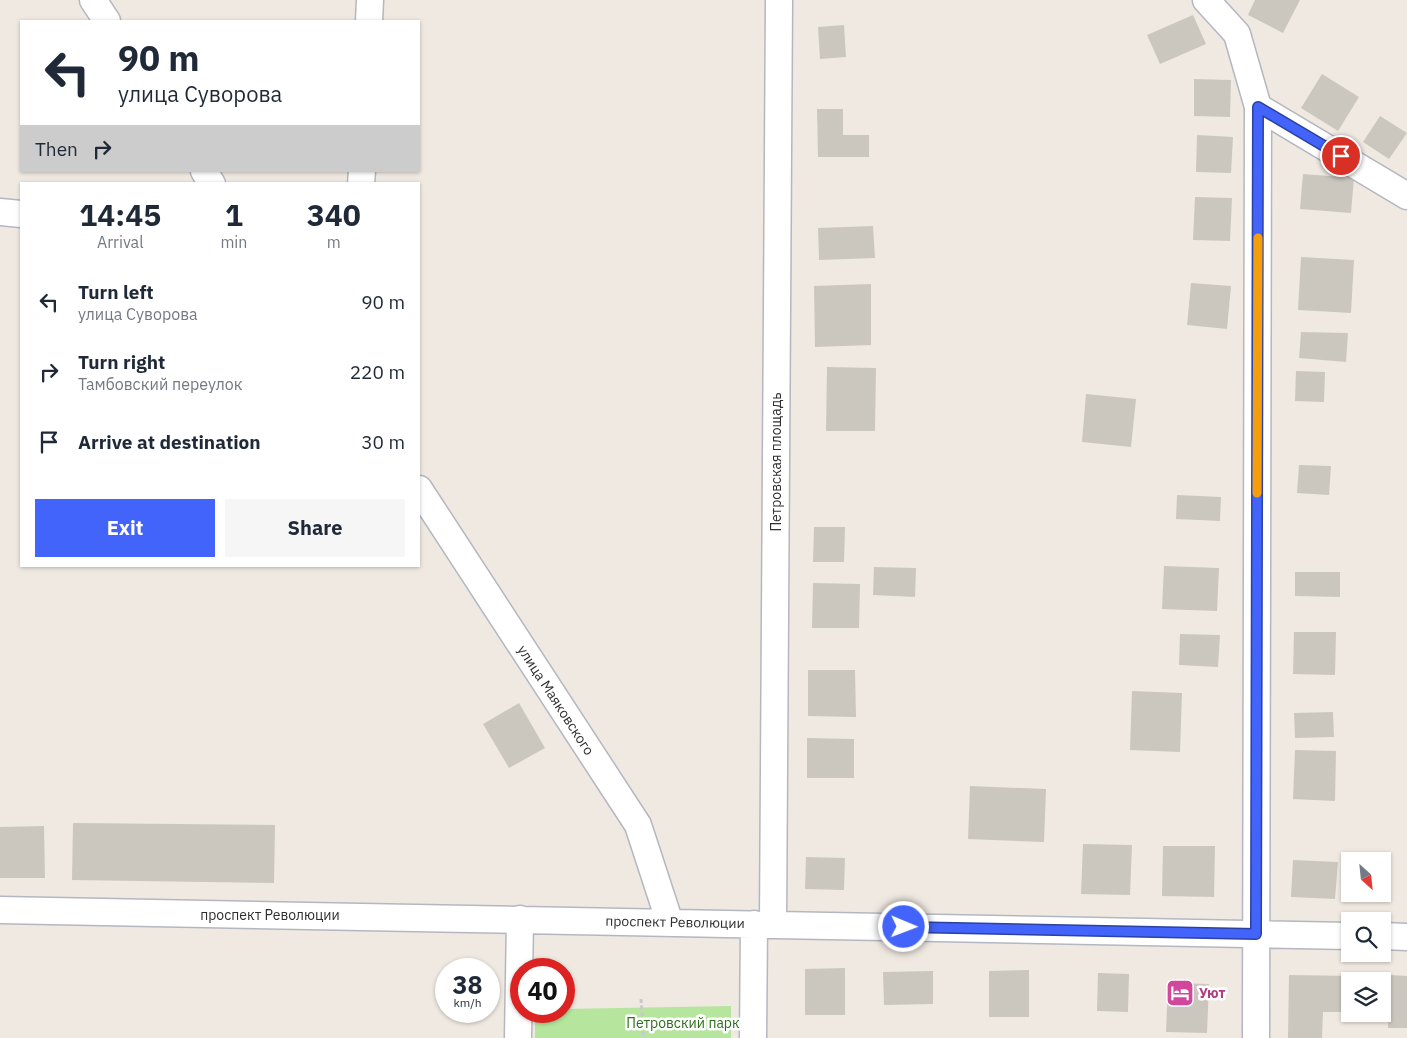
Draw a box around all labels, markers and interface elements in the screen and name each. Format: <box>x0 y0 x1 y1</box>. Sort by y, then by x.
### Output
text: 90 m <box>118 35 200 81</box>
icon: left <box>35 40 100 105</box>
text: улица Суворова <box>118 79 282 108</box>
icon: right <box>88 135 116 163</box>
pin <box>1320 135 1362 177</box>
text: Then <box>35 137 78 161</box>
icon: arrive <box>1327 142 1355 170</box>
text: 14:45 <box>79 195 161 234</box>
text: 1 <box>225 195 243 234</box>
text: 340 <box>307 195 361 234</box>
text: Arrival <box>97 232 144 252</box>
text: min <box>220 232 247 252</box>
text: m <box>327 232 341 252</box>
text: Turn left <box>78 280 154 304</box>
icon: left <box>35 288 63 316</box>
text: 90 m <box>361 290 405 314</box>
text: улица Суворова <box>78 304 198 324</box>
text: Turn right <box>78 350 165 374</box>
icon: right <box>35 358 63 386</box>
text: 220 m <box>350 360 405 384</box>
text: Тамбовский переулок <box>78 374 243 394</box>
street label: Петровская площадь <box>767 392 785 532</box>
icon: arrive <box>35 428 63 456</box>
text: Arrive at destination <box>78 430 261 454</box>
text: 30 m <box>361 430 405 454</box>
button: Exit <box>35 499 215 557</box>
button: Share <box>225 499 405 557</box>
street label: улица Маяковского <box>514 642 598 759</box>
north arrow <box>1341 852 1391 902</box>
map controls <box>1341 852 1391 1022</box>
position arrow <box>877 900 929 952</box>
street label: проспект Революции <box>200 906 340 924</box>
street label: проспект Революции <box>605 912 745 932</box>
button: search <box>1341 912 1391 962</box>
speed limit sign: 40 <box>510 958 575 1023</box>
text: 38 <box>452 968 483 1001</box>
button: layers <box>1341 972 1391 1022</box>
hotel icon: Уют <box>1165 978 1195 1008</box>
place label: Уют <box>1199 984 1226 1002</box>
text: km/h <box>453 995 482 1010</box>
park label: Петровский парк <box>626 1014 740 1032</box>

